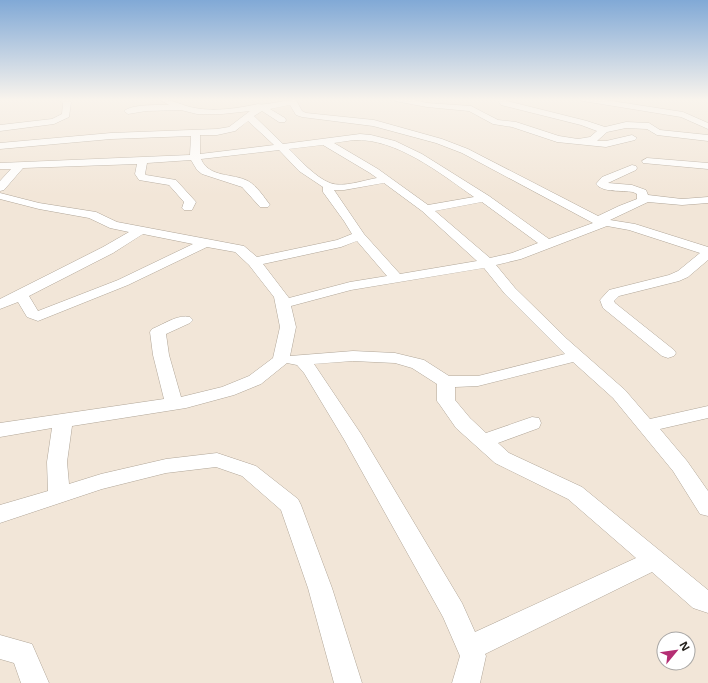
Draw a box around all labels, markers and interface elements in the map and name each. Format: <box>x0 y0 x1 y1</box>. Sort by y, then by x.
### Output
north arrow <box>656 631 696 671</box>
text: N <box>676 638 694 653</box>

